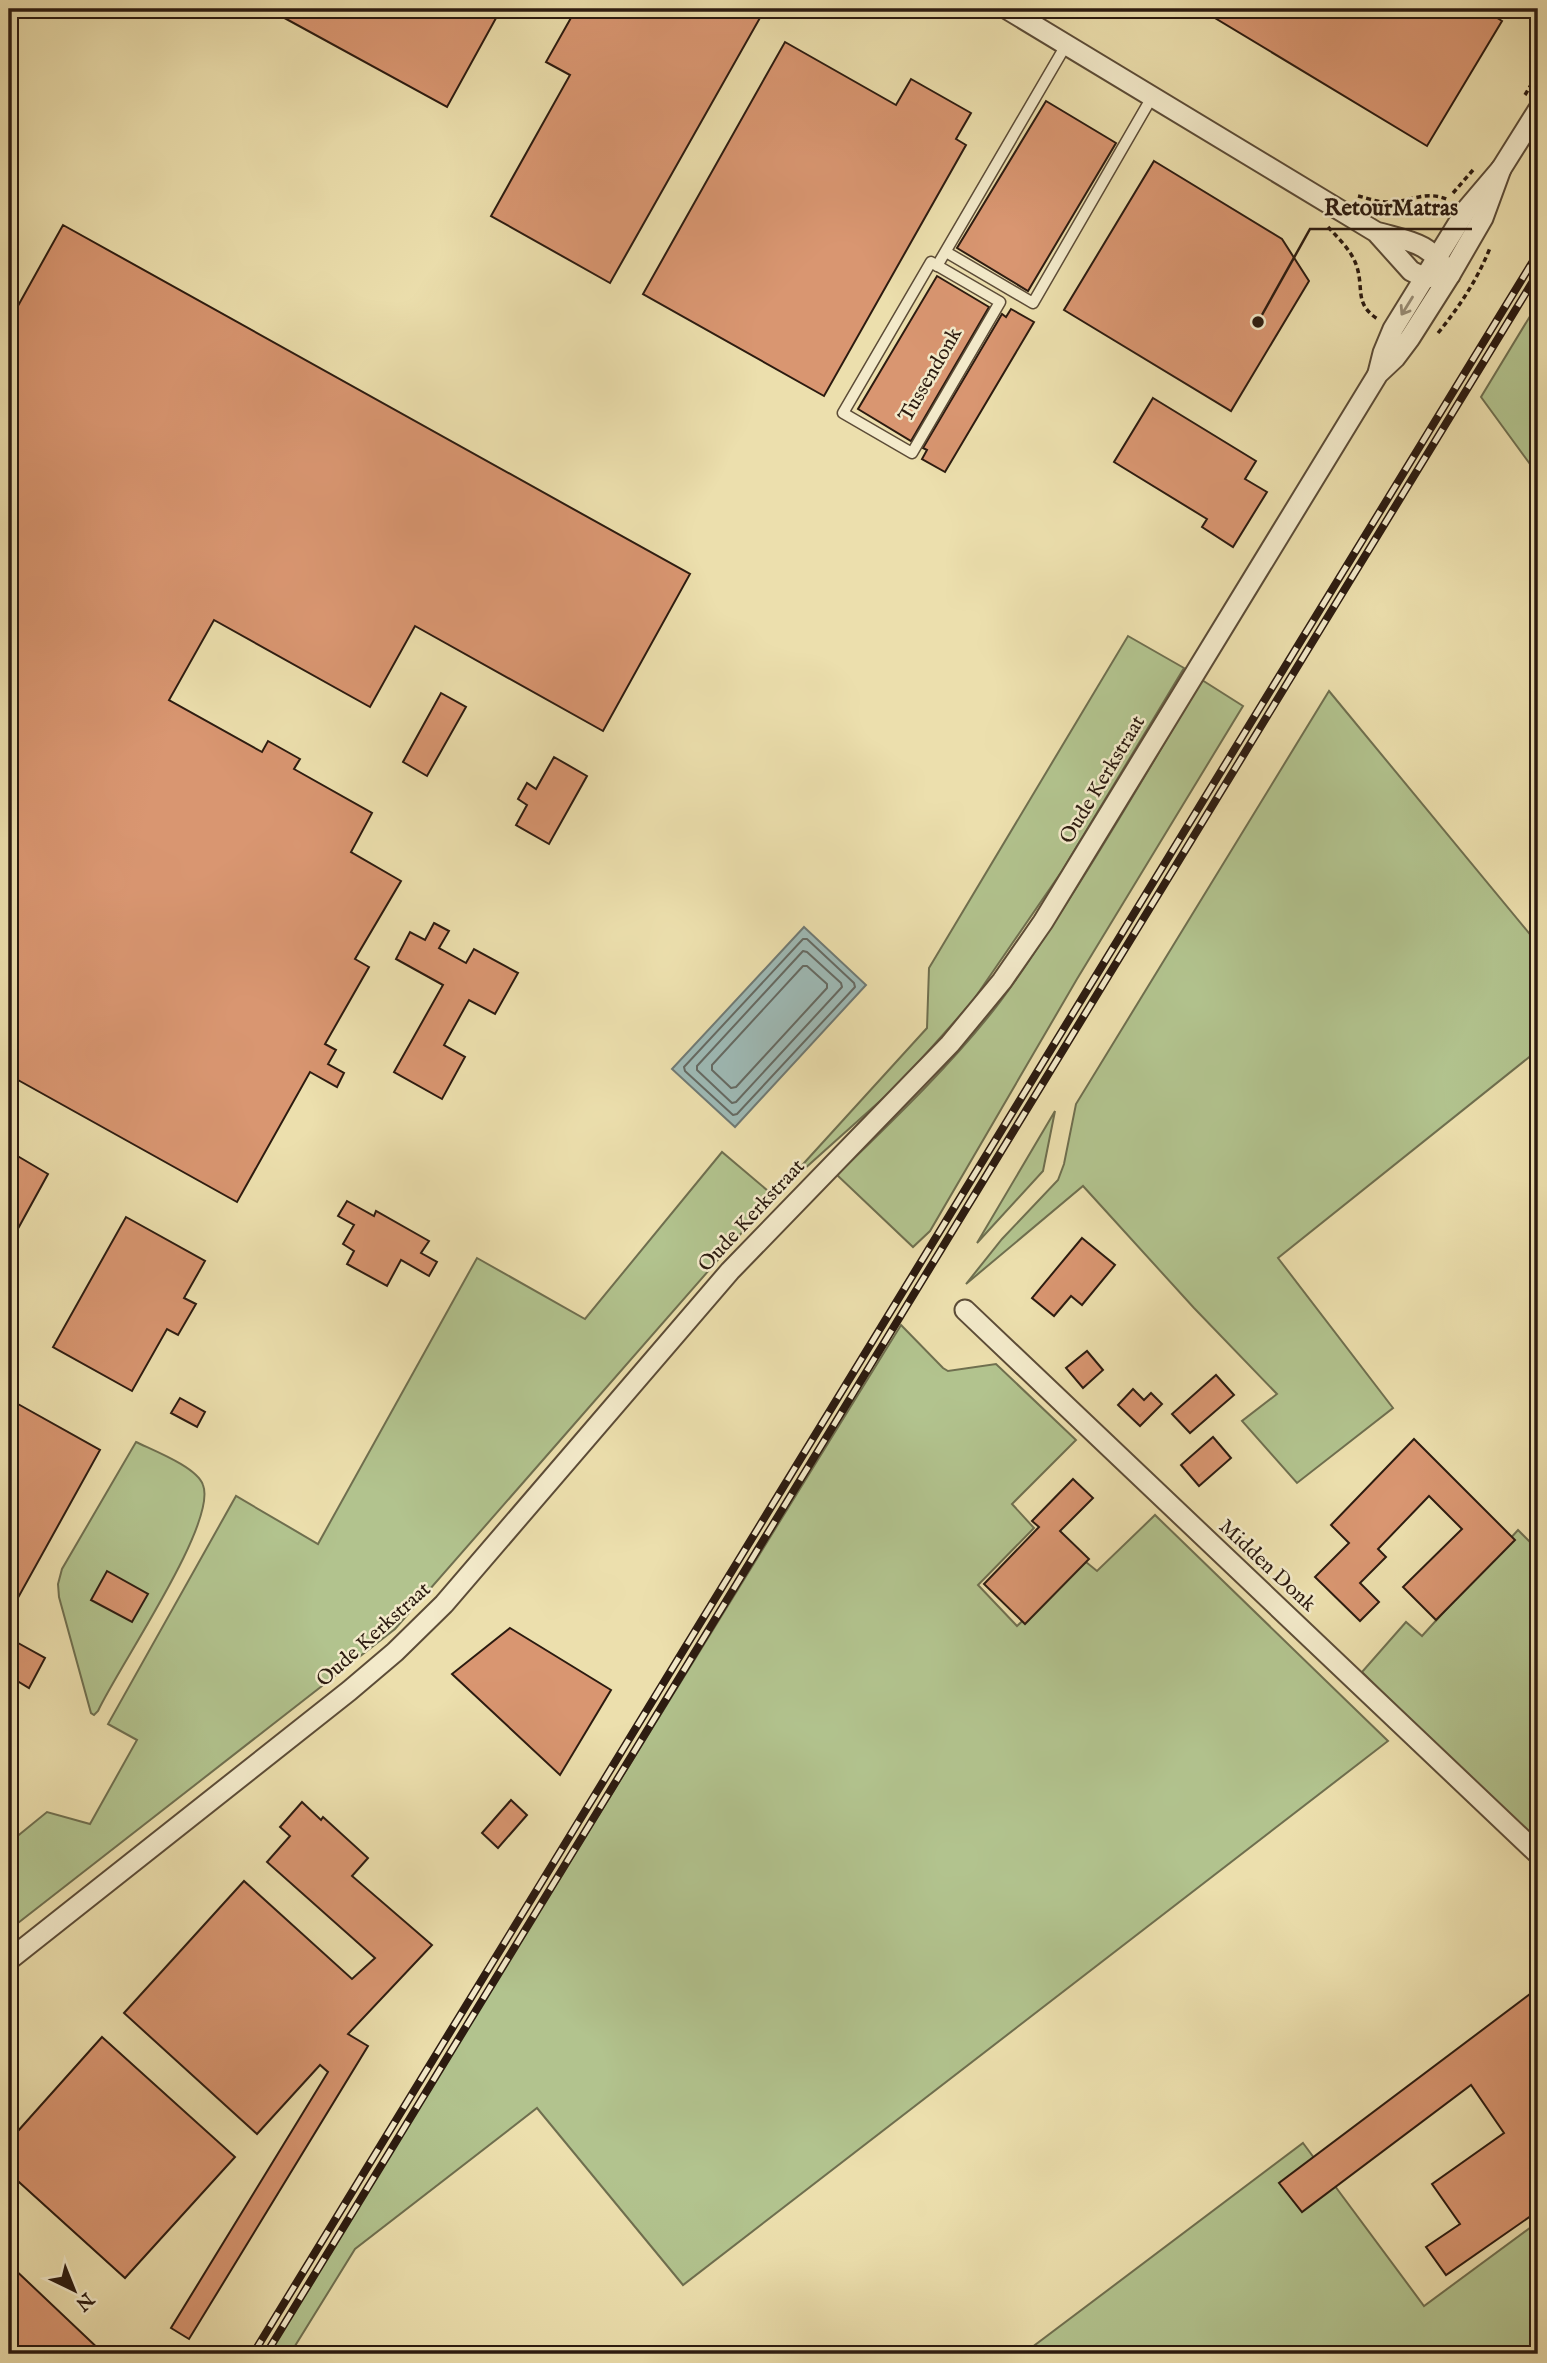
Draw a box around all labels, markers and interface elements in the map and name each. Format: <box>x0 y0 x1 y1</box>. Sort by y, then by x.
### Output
callout: RetourMatras <box>1310 185 1472 229</box>
text: RetourMatras <box>1324 194 1458 223</box>
one-way arrow <box>1400 296 1415 315</box>
street label: Tussendonk <box>893 322 969 427</box>
street label: Oude Kerkstraat <box>1054 711 1152 849</box>
street label: Oude Kerkstraat <box>693 1154 811 1278</box>
street label: Midden Donk <box>1213 1514 1322 1619</box>
street label: Oude Kerkstraat <box>311 1576 437 1694</box>
north arrow <box>38 2254 108 2324</box>
text: N <box>70 2286 99 2316</box>

